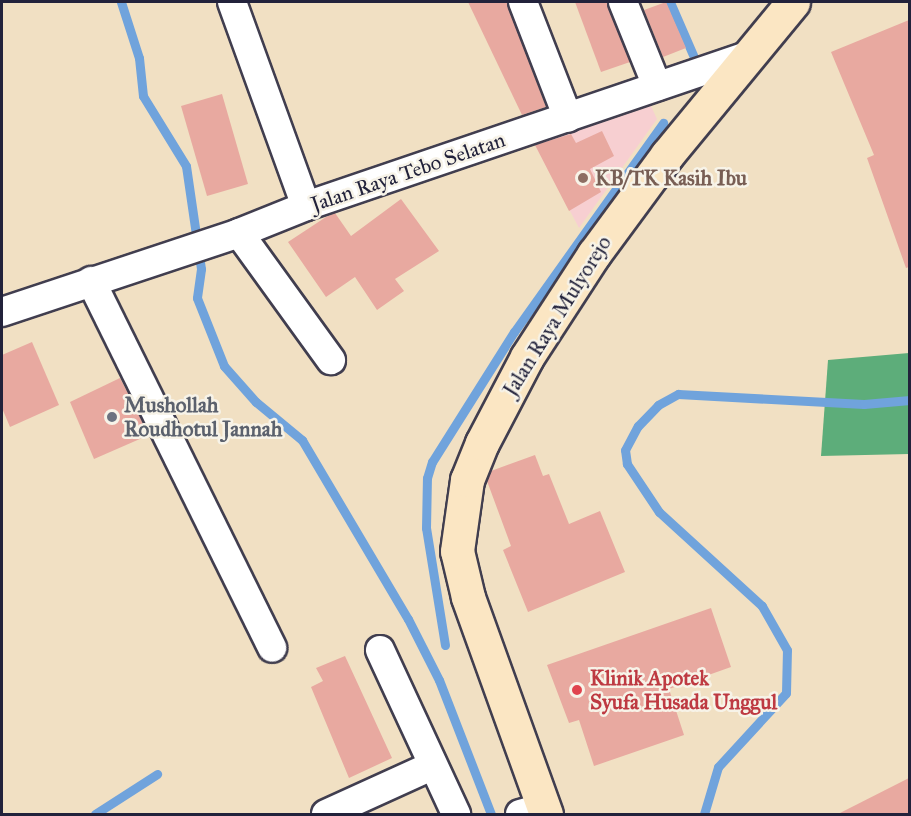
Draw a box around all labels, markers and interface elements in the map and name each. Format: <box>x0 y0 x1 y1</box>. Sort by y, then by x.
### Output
street label: Jalan Raya Tebo Selatan <box>308 127 508 217</box>
place label: KB/TK Kasih Ibu <box>595 165 747 191</box>
marker: KB/TK Kasih Ibu <box>576 171 590 185</box>
street label: Jalan Raya Mulyorejo <box>497 231 617 401</box>
place label: Mushollah Roudhotul Jannah <box>124 392 282 442</box>
marker: Mushollah Roudhotul Jannah <box>105 410 119 424</box>
place label: Klinik Apotek Syufa Husada Unggul <box>590 665 777 715</box>
marker: Klinik Apotek Syufa Husada Unggul <box>568 681 586 699</box>

